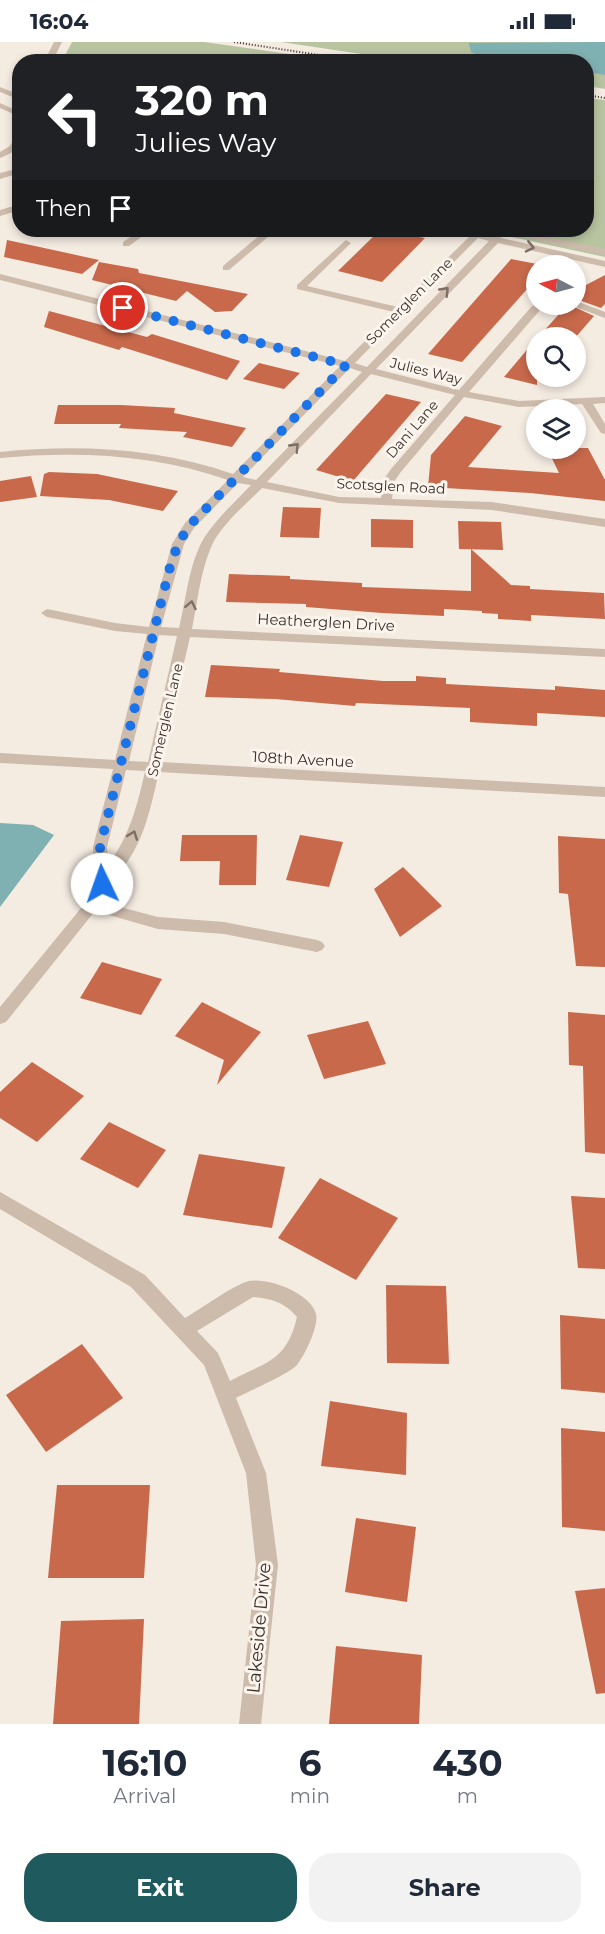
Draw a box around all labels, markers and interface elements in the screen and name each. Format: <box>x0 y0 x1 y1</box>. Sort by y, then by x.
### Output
text: 16:04 <box>30 8 89 35</box>
text: 320 m <box>135 74 269 126</box>
icon: left <box>36 78 114 156</box>
text: Julies Way <box>135 126 276 159</box>
icon: arrive <box>104 192 137 225</box>
text: Then <box>36 195 92 222</box>
one-way arrow <box>525 240 535 253</box>
street label: Somerglen Lane <box>362 254 456 348</box>
north arrow <box>526 255 586 315</box>
map controls <box>526 255 586 459</box>
pin <box>97 282 148 333</box>
one-way arrow <box>438 288 449 298</box>
icon: arrive <box>106 291 139 324</box>
button: search <box>526 327 586 387</box>
street label: Julies Way <box>387 353 464 389</box>
street label: Dani Lane <box>382 396 442 462</box>
button: layers <box>526 399 586 459</box>
one-way arrow <box>288 443 299 453</box>
street label: Scotsglen Road <box>336 474 446 498</box>
one-way arrow <box>184 601 197 611</box>
street label: Heatherglen Drive <box>257 609 395 635</box>
street label: Somerglen Lane <box>143 662 187 778</box>
street label: 108th Avenue <box>252 747 354 771</box>
one-way arrow <box>126 830 138 841</box>
position arrow <box>70 852 134 916</box>
street label: Lakeside Drive <box>242 1562 276 1694</box>
text: 16:10 <box>102 1741 187 1785</box>
text: 6 <box>298 1741 321 1785</box>
text: 430 <box>432 1741 503 1785</box>
text: Arrival <box>113 1784 176 1808</box>
text: min <box>290 1784 330 1808</box>
text: m <box>457 1784 478 1808</box>
button: Exit <box>24 1853 297 1922</box>
button: Share <box>309 1853 581 1922</box>

